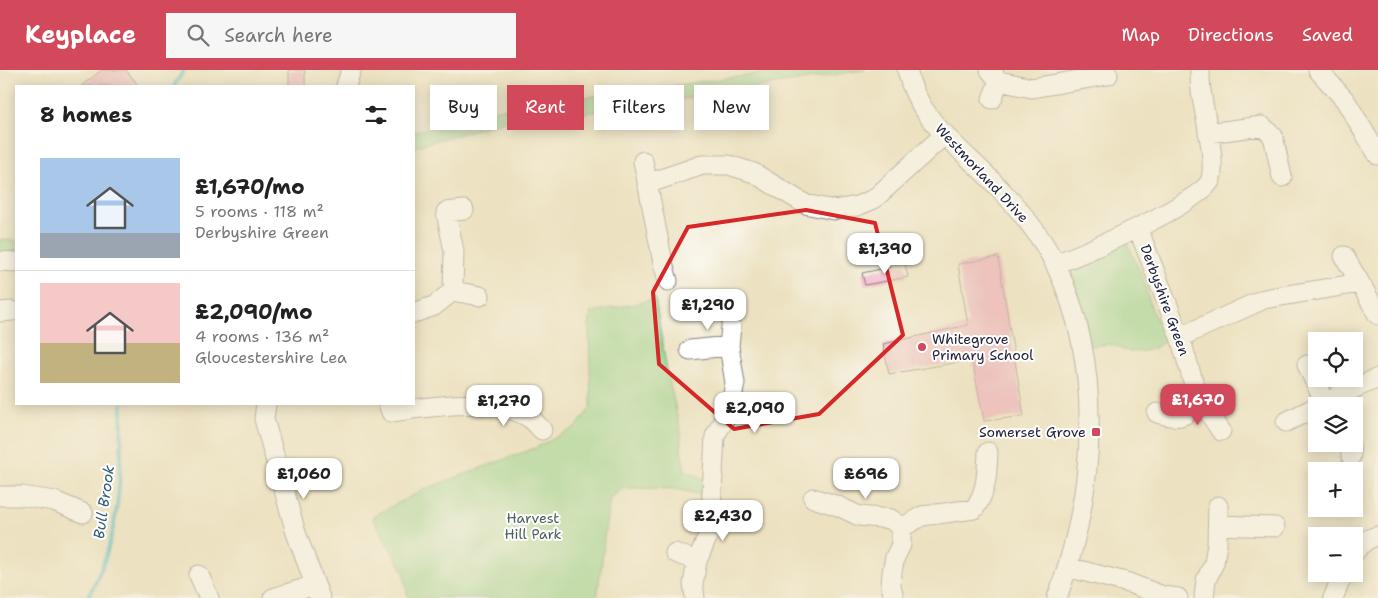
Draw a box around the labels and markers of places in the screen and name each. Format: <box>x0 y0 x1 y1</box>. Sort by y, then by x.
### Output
pin: £1,390 <box>844 232 926 275</box>
pin: £1,290 <box>667 288 749 331</box>
place label: Whitegrove Primary School <box>932 330 1034 364</box>
marker: Whitegrove Primary School <box>916 341 928 353</box>
pin: £1,270 <box>463 384 545 427</box>
pin: £1,670 <box>1157 384 1239 426</box>
pin: £2,090 <box>714 392 796 434</box>
place label: Somerset Grove <box>979 423 1086 441</box>
marker: Somerset Grove <box>1090 426 1102 438</box>
pin: £1,060 <box>263 458 345 500</box>
pin: £696 <box>836 458 896 500</box>
pin: £2,430 <box>682 500 764 542</box>

